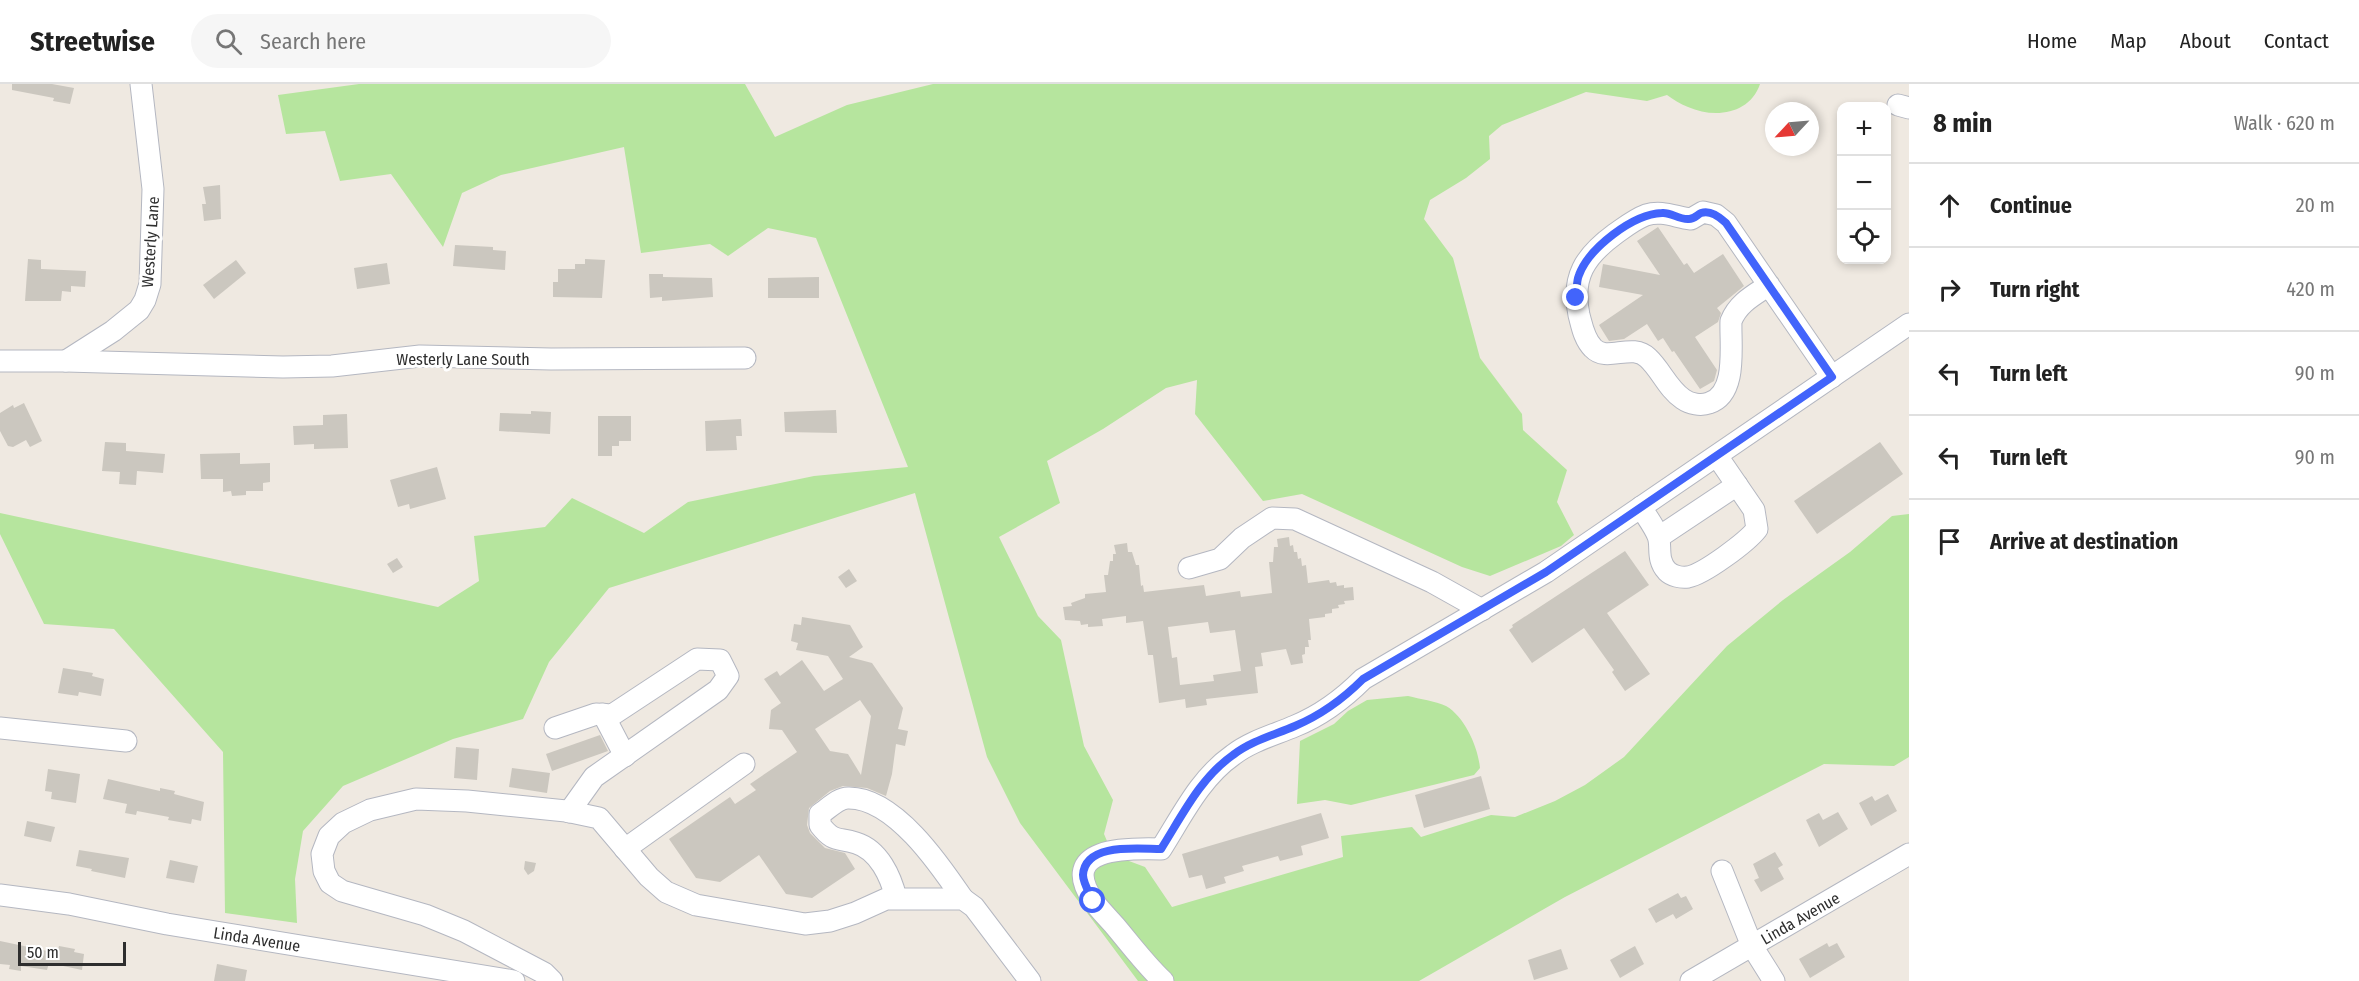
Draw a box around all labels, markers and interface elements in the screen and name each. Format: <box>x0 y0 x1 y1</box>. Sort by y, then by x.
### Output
search box <box>191 14 611 68</box>
text: Streetwise <box>30 25 155 58</box>
icon: search <box>212 25 245 58</box>
text: Search here <box>260 28 366 55</box>
text: Home <box>2027 28 2077 54</box>
text: Map <box>2110 28 2147 54</box>
text: About <box>2180 28 2231 54</box>
text: Contact <box>2264 28 2329 54</box>
north arrow <box>1765 102 1819 156</box>
map controls <box>1837 102 1891 264</box>
button: + <box>1837 102 1891 156</box>
text: 8 min <box>1933 108 1992 139</box>
text: Walk · 620 m <box>2234 111 2335 135</box>
button: − <box>1837 156 1891 210</box>
icon: ahead <box>1933 189 1966 222</box>
text: Continue <box>1990 192 2072 219</box>
text: 20 m <box>2296 193 2335 217</box>
street label: Westerly Lane <box>138 196 163 288</box>
button: locate <box>1837 210 1891 264</box>
icon: right <box>1933 273 1966 306</box>
text: Turn right <box>1990 276 2079 303</box>
text: 420 m <box>2286 277 2335 301</box>
route end <box>1562 284 1588 310</box>
street label: Westerly Lane South <box>396 350 530 369</box>
icon: left <box>1933 357 1966 390</box>
text: Turn left <box>1990 360 2068 387</box>
text: 90 m <box>2295 361 2335 385</box>
icon: left <box>1933 441 1966 474</box>
text: Turn left <box>1990 444 2068 471</box>
text: 90 m <box>2295 445 2335 469</box>
icon: arrive <box>1933 525 1966 558</box>
text: Arrive at destination <box>1990 528 2178 555</box>
route start <box>1079 887 1105 913</box>
street label: Linda Avenue <box>1757 888 1843 949</box>
street label: Linda Avenue <box>212 923 302 956</box>
scale bar <box>18 939 126 966</box>
text: 50 m <box>27 943 59 962</box>

